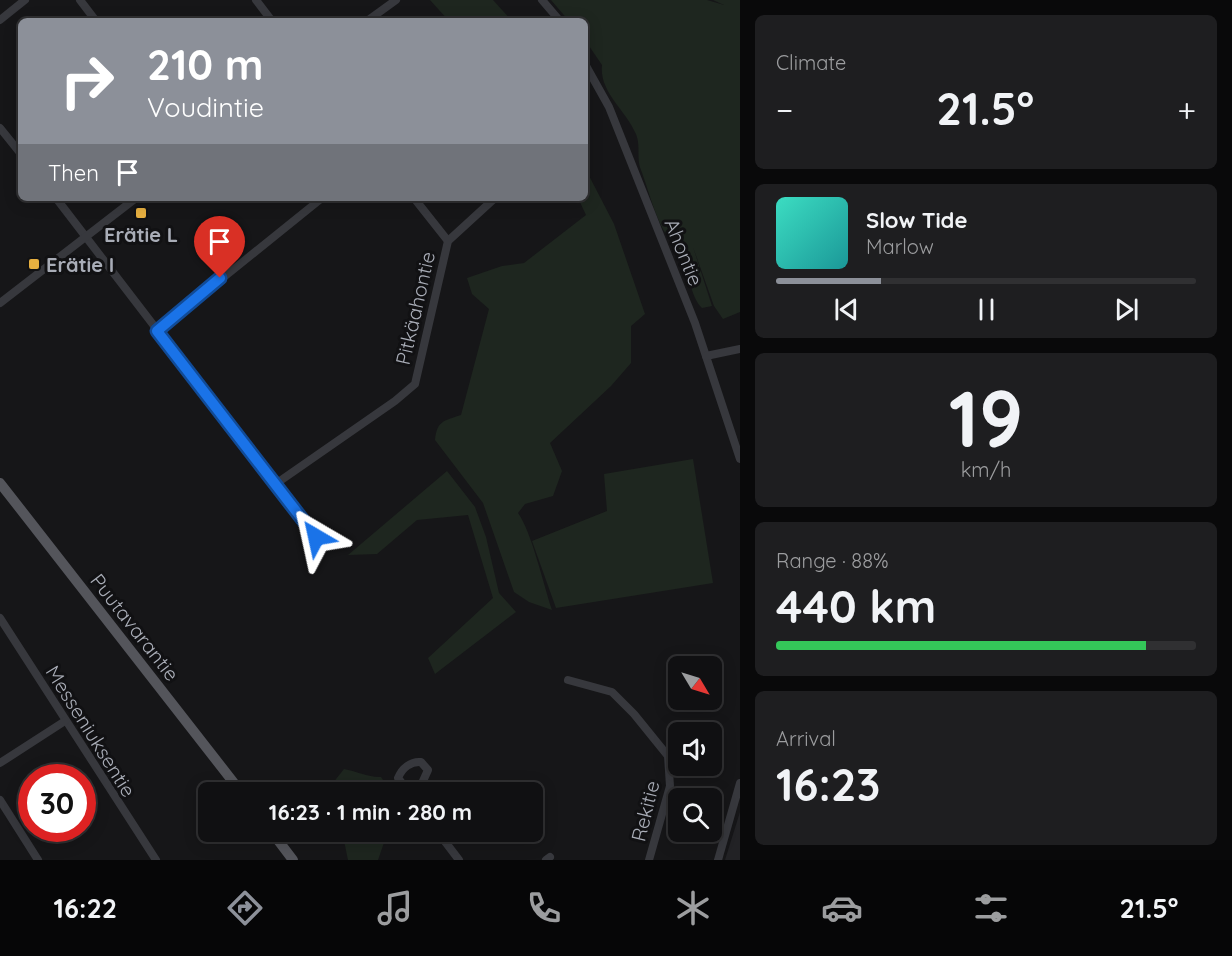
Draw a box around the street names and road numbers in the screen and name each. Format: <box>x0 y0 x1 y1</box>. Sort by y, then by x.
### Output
street label: Ahontie <box>659 215 709 289</box>
street label: Pitkäahontie <box>390 249 440 367</box>
street label: Puutavarantie <box>85 568 185 686</box>
street label: Messeniuksentie <box>41 661 141 801</box>
street label: Rekitie <box>625 778 665 844</box>

